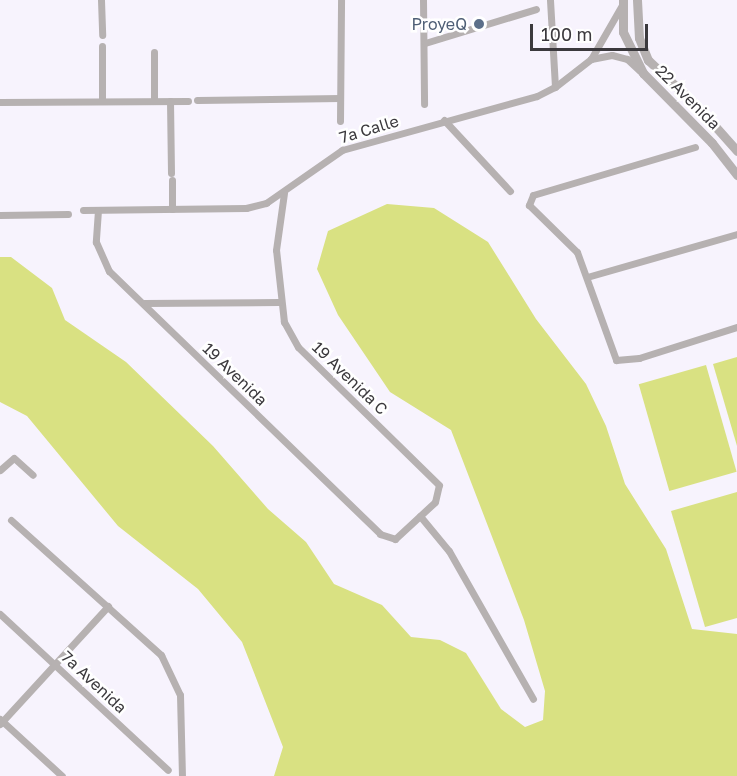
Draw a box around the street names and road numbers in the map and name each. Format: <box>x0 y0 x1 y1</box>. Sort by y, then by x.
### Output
street label: 22 Avenida <box>652 61 724 133</box>
street label: 7a Calle <box>337 111 401 147</box>
street label: 19 Avenida C <box>308 337 392 419</box>
street label: 19 Avenida <box>199 339 271 409</box>
street label: 7a Avenida <box>57 647 131 717</box>

